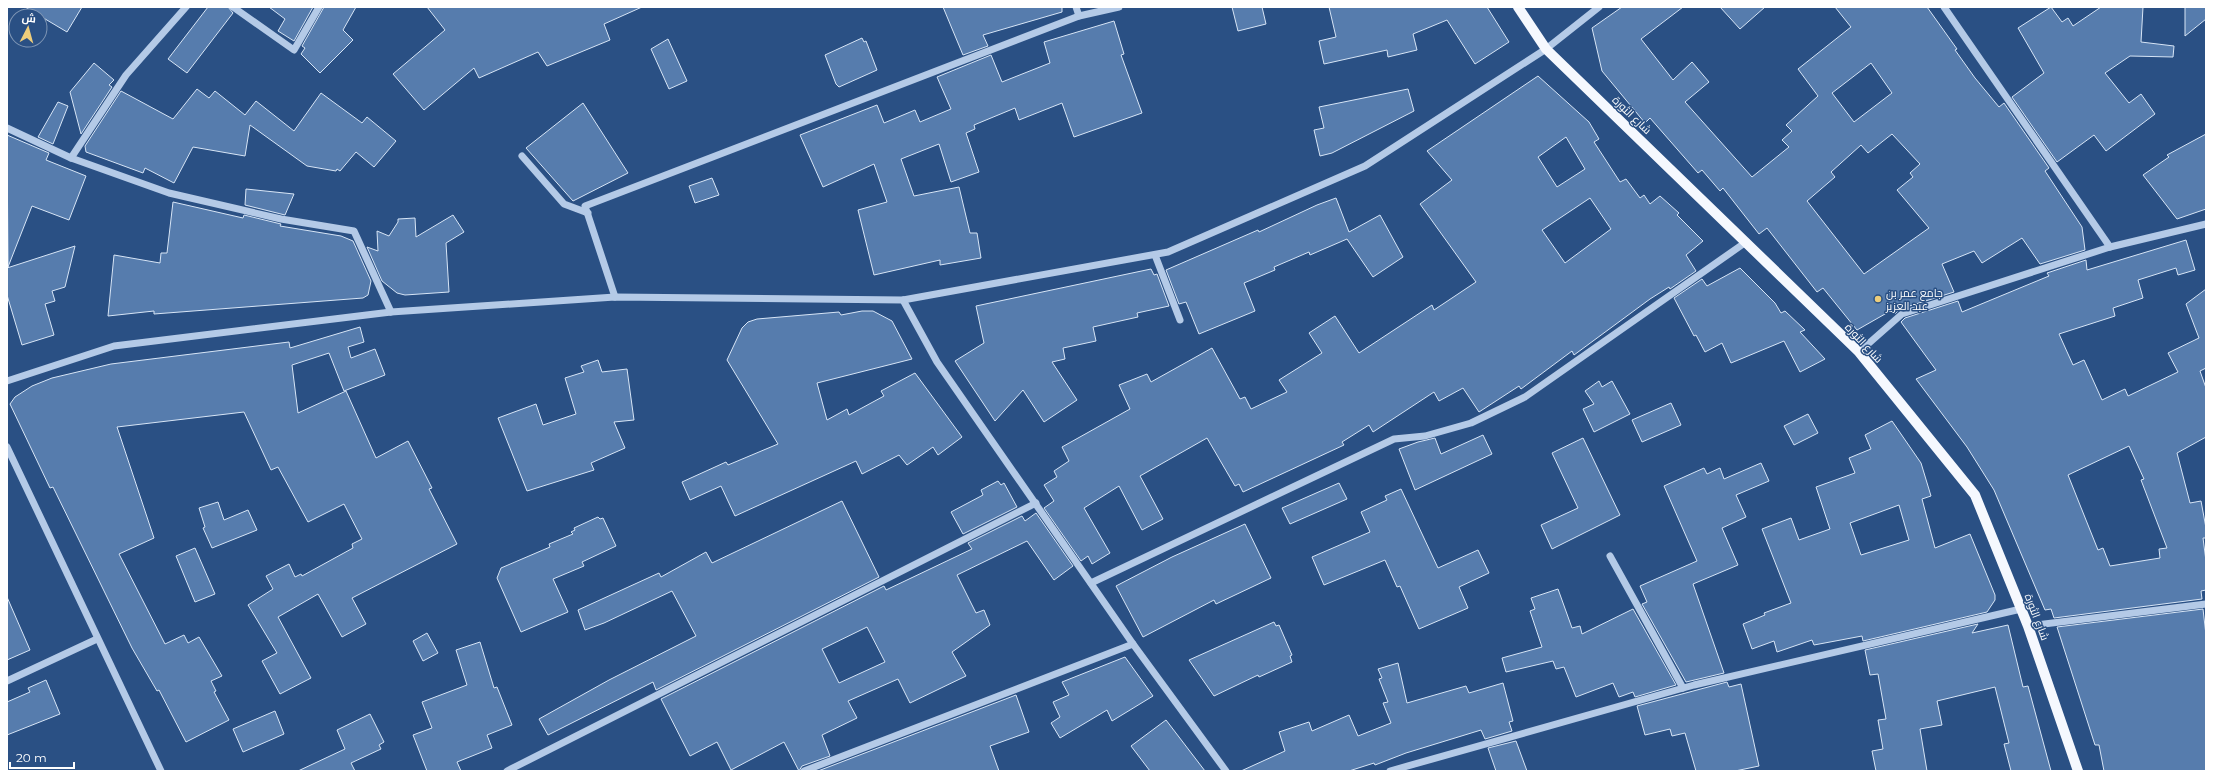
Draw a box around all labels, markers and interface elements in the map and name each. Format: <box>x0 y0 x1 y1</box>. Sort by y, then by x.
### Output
north arrow <box>8 8 48 48</box>
text: ش <box>21 10 37 26</box>
street label: شارع الثورة <box>1609 93 1655 138</box>
place label: جامع عمر بن عبد العزيز <box>1885 286 1943 313</box>
marker: جامع عمر بن عبد العزيز <box>1873 294 1883 304</box>
street label: شارع الثورة <box>1841 320 1886 366</box>
street label: شارع الثورة <box>2021 592 2052 643</box>
scale bar <box>10 744 74 770</box>
text: 20 m <box>16 750 47 765</box>

